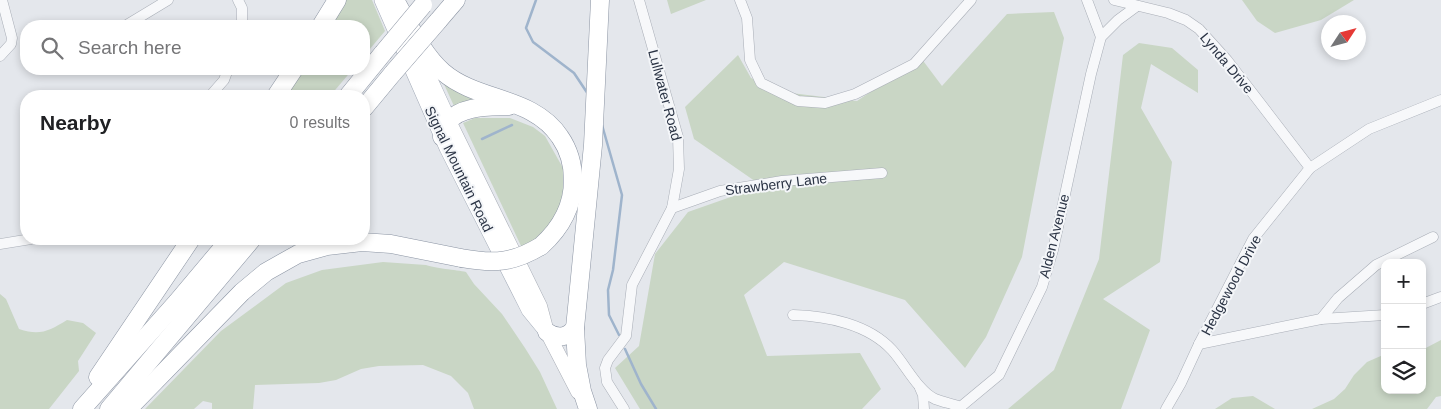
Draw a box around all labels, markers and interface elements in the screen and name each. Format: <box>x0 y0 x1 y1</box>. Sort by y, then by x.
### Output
north arrow <box>1321 15 1366 60</box>
search box <box>20 20 370 75</box>
street label: Lynda Drive <box>1197 29 1257 97</box>
icon: search <box>38 34 66 62</box>
text: Search here <box>78 37 182 58</box>
street label: Lullwater Road <box>645 48 685 142</box>
street label: Signal Mountain Road <box>422 104 496 234</box>
text: Nearby <box>40 111 111 134</box>
text: 0 results <box>290 114 350 131</box>
street label: Strawberry Lane <box>724 170 828 198</box>
street label: Alden Avenue <box>1036 192 1072 280</box>
street label: Hedgewood Drive <box>1198 232 1264 338</box>
map controls <box>1381 259 1426 394</box>
button: + <box>1381 259 1426 304</box>
button: − <box>1381 304 1426 349</box>
button: layers <box>1381 349 1426 394</box>

